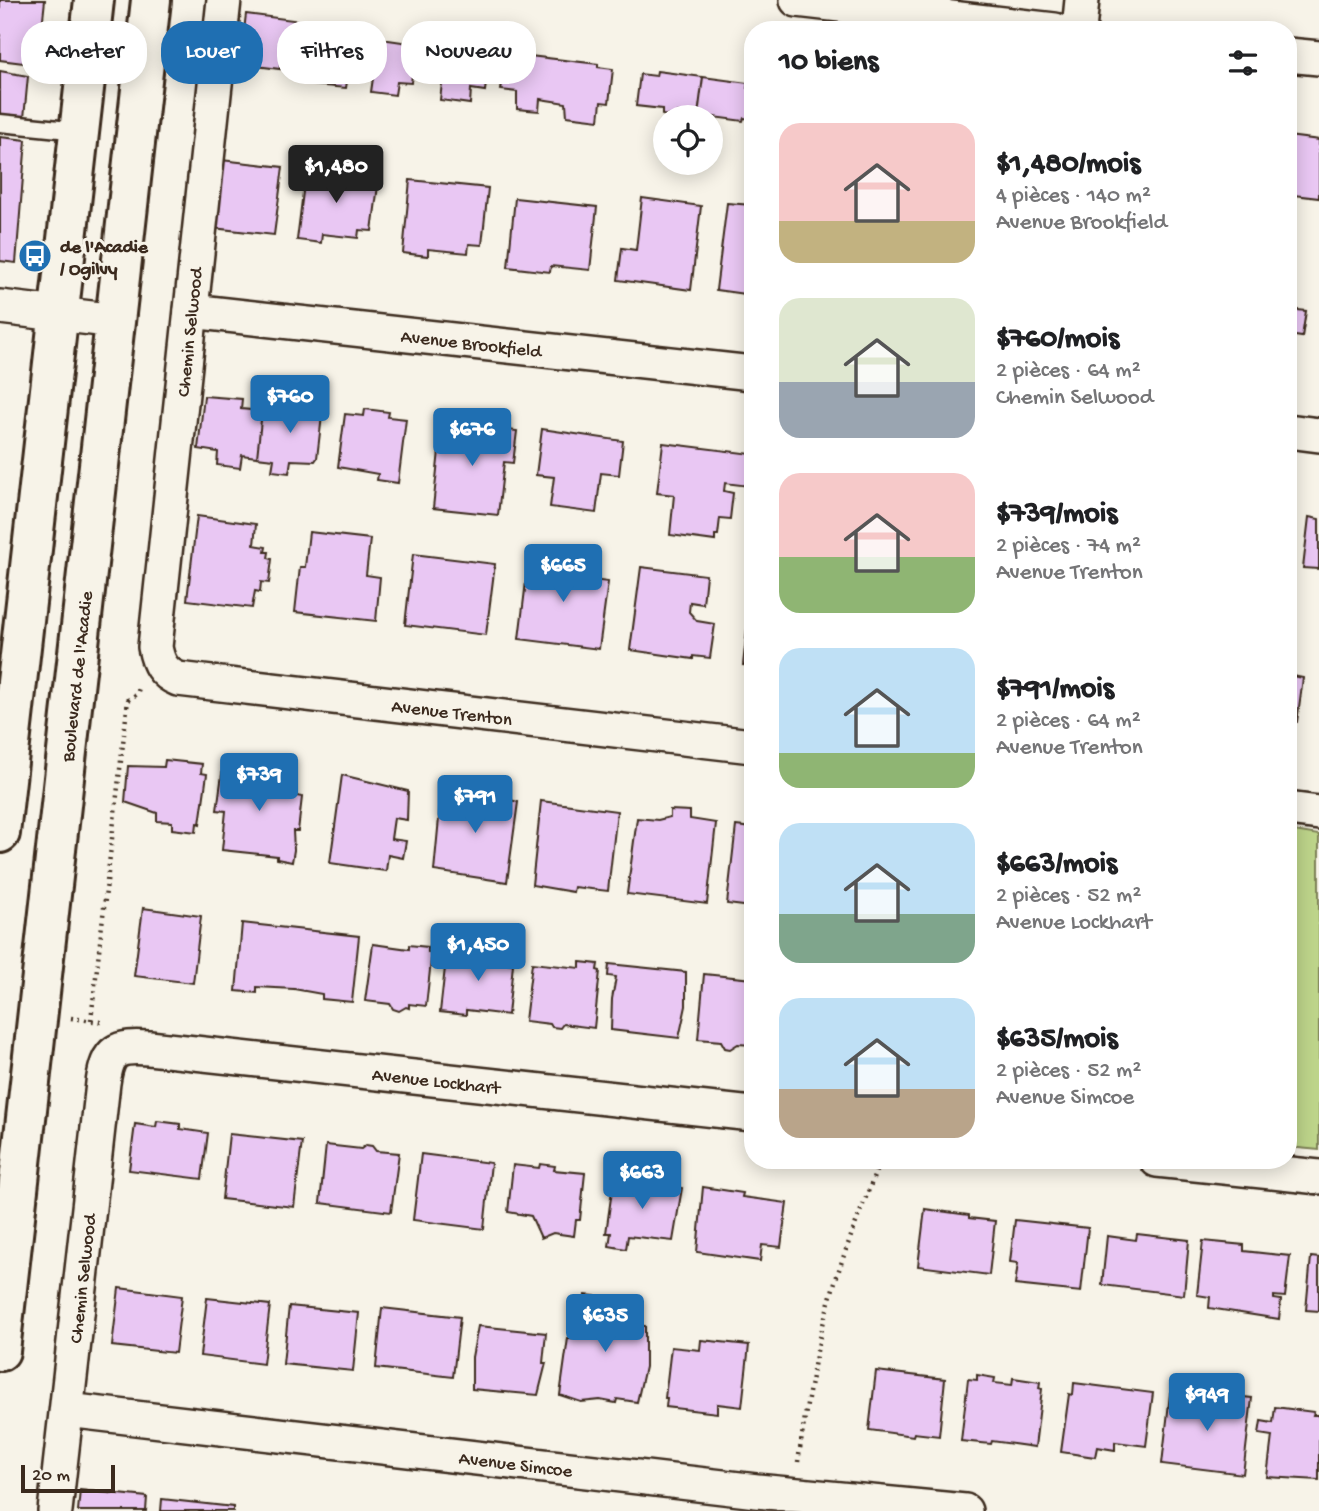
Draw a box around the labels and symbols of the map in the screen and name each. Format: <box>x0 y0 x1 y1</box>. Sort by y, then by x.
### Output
pin: $1,480 <box>279 146 393 205</box>
bus stop icon: de l'Acadie / Ogilvy <box>16 237 54 275</box>
place label: de l'Acadie / Ogilvy <box>59 237 149 282</box>
street label: Chemin Selwood <box>173 265 210 398</box>
street label: Avenue Brookfield <box>399 326 544 365</box>
pin: $760 <box>249 376 331 435</box>
pin: $676 <box>431 408 513 468</box>
pin: $665 <box>522 544 604 604</box>
street label: Boulevard de l'Acadie <box>58 590 100 764</box>
street label: Avenue Trenton <box>390 696 513 733</box>
pin: $739 <box>218 754 300 813</box>
pin: $791 <box>434 776 516 835</box>
pin: $1,450 <box>421 923 535 983</box>
street label: Avenue Lockhart <box>371 1064 503 1102</box>
pin: $663 <box>601 1152 683 1211</box>
street label: Chemin Selwood <box>66 1211 103 1345</box>
pin: $635 <box>564 1294 646 1354</box>
pin: $949 <box>1166 1374 1248 1433</box>
street label: Avenue Simcoe <box>457 1448 574 1484</box>
scale bar <box>21 1462 116 1494</box>

